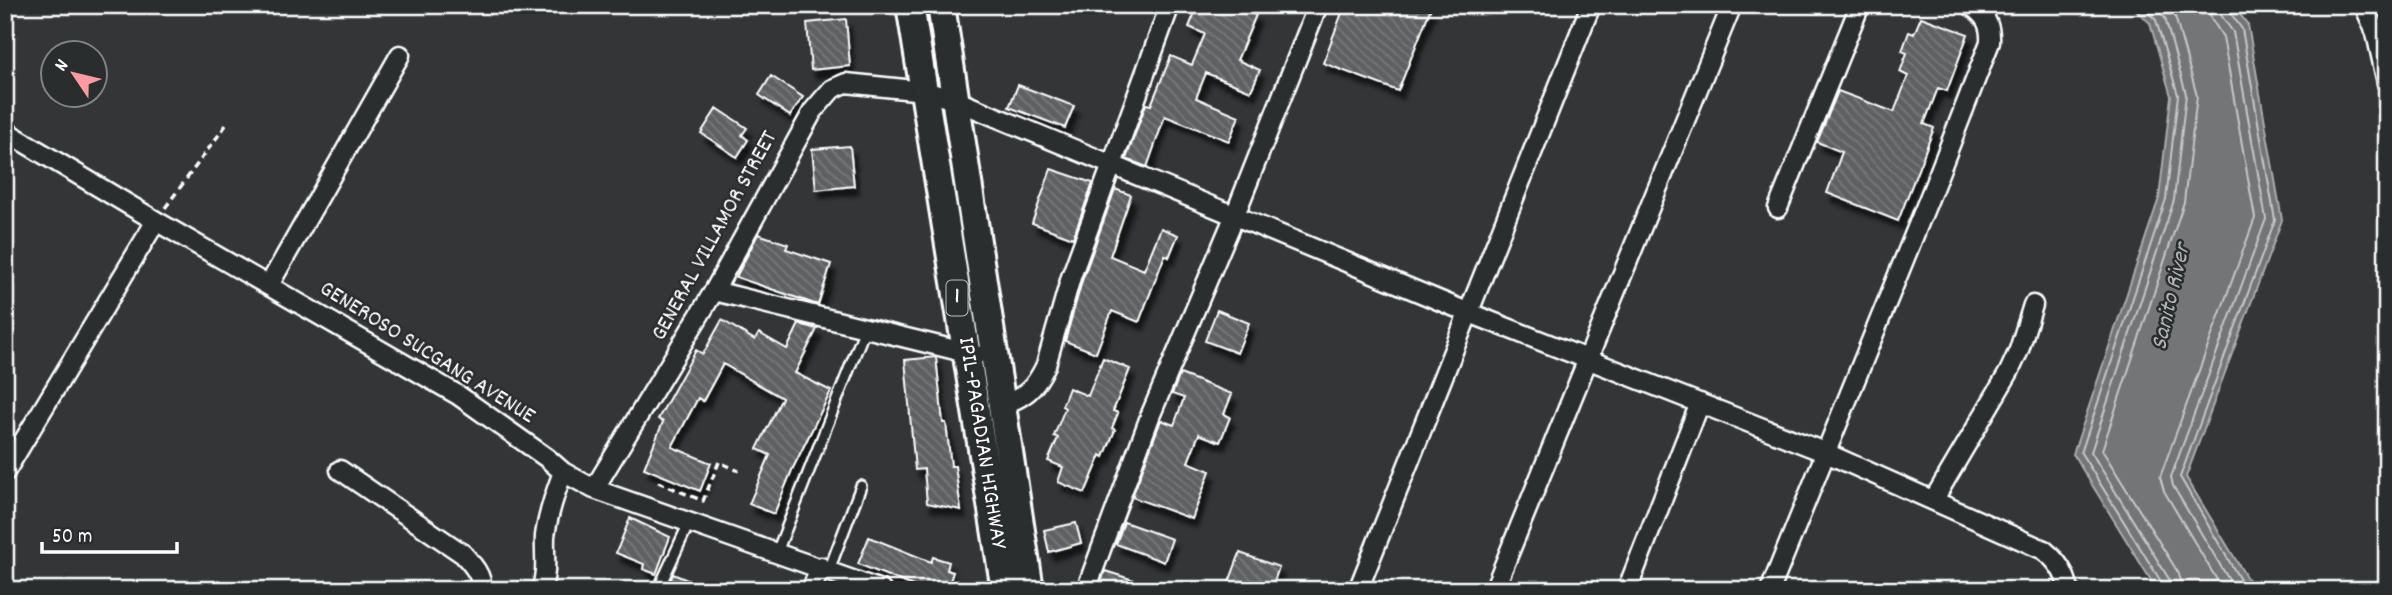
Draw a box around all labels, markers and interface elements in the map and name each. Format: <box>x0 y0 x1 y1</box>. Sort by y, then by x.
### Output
north arrow <box>38 38 108 108</box>
text: N <box>49 55 77 78</box>
street label: GENERAL VILLAMOR STREET <box>643 125 787 347</box>
water label: Sanito River <box>2143 238 2201 353</box>
street label: GENEROSO SUCGANG AVENUE <box>313 273 542 433</box>
road number: 1 <box>946 280 968 316</box>
street label: IPIL-PAGADIAN HIGHWAY <box>948 335 1014 552</box>
scale bar <box>42 511 177 555</box>
text: 50 m <box>52 523 92 553</box>

